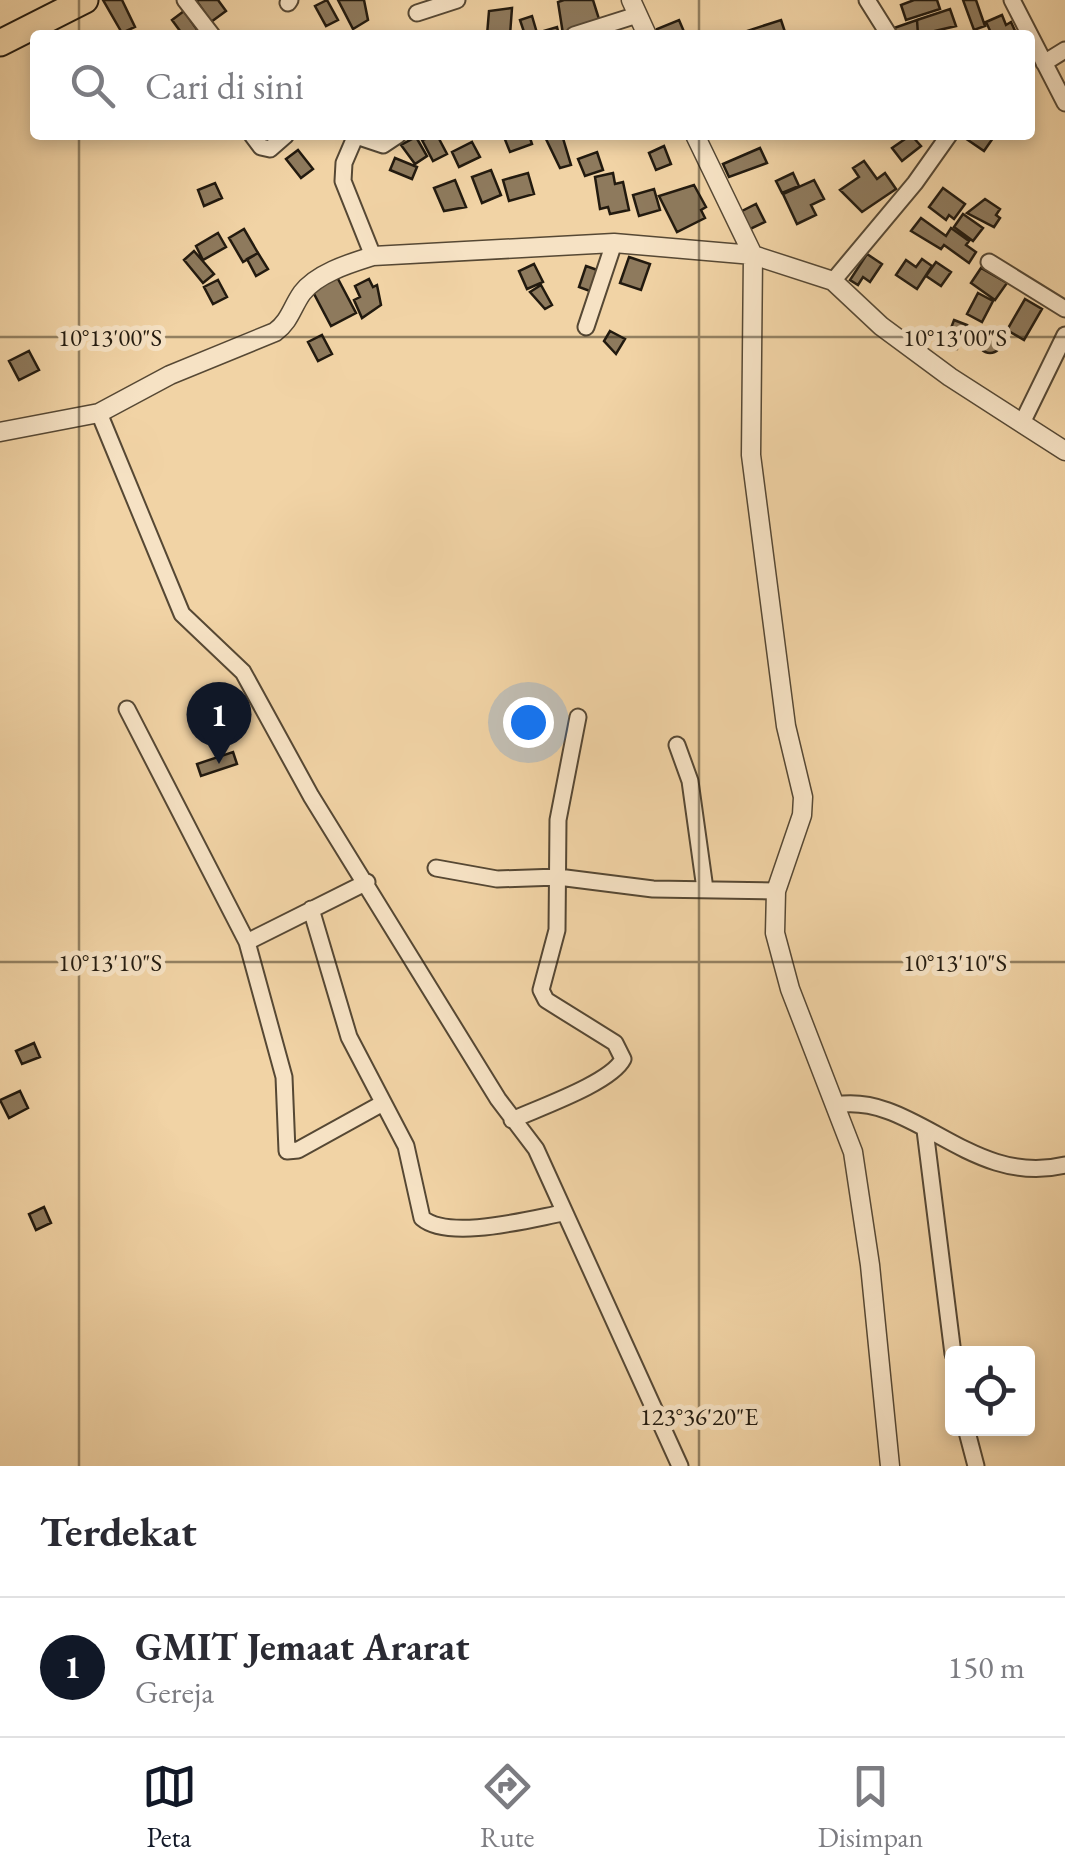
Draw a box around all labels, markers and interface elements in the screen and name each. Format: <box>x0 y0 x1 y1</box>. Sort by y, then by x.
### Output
search box <box>30 30 1035 140</box>
icon: search <box>65 58 120 113</box>
text: Cari di sini <box>145 61 304 110</box>
text: 10°13'00"S <box>58 321 162 353</box>
text: 10°13'00"S <box>903 321 1007 353</box>
pin: 1 <box>186 682 252 764</box>
your location <box>503 697 554 748</box>
text: 10°13'10"S <box>58 946 162 978</box>
text: 10°13'10"S <box>903 946 1007 978</box>
map controls <box>945 1346 1035 1436</box>
button: locate <box>945 1346 1035 1436</box>
text: 123°36'20"E <box>640 1400 758 1432</box>
text: Terdekat <box>40 1504 197 1559</box>
text: GMIT Jemaat Ararat <box>135 1622 469 1671</box>
text: 1 <box>64 1646 81 1688</box>
text: 150 m <box>948 1646 1025 1688</box>
text: Gereja <box>135 1671 214 1713</box>
tab: Peta <box>142 1759 197 1855</box>
tab: Rute <box>480 1759 535 1855</box>
tab: Disimpan <box>818 1759 923 1855</box>

